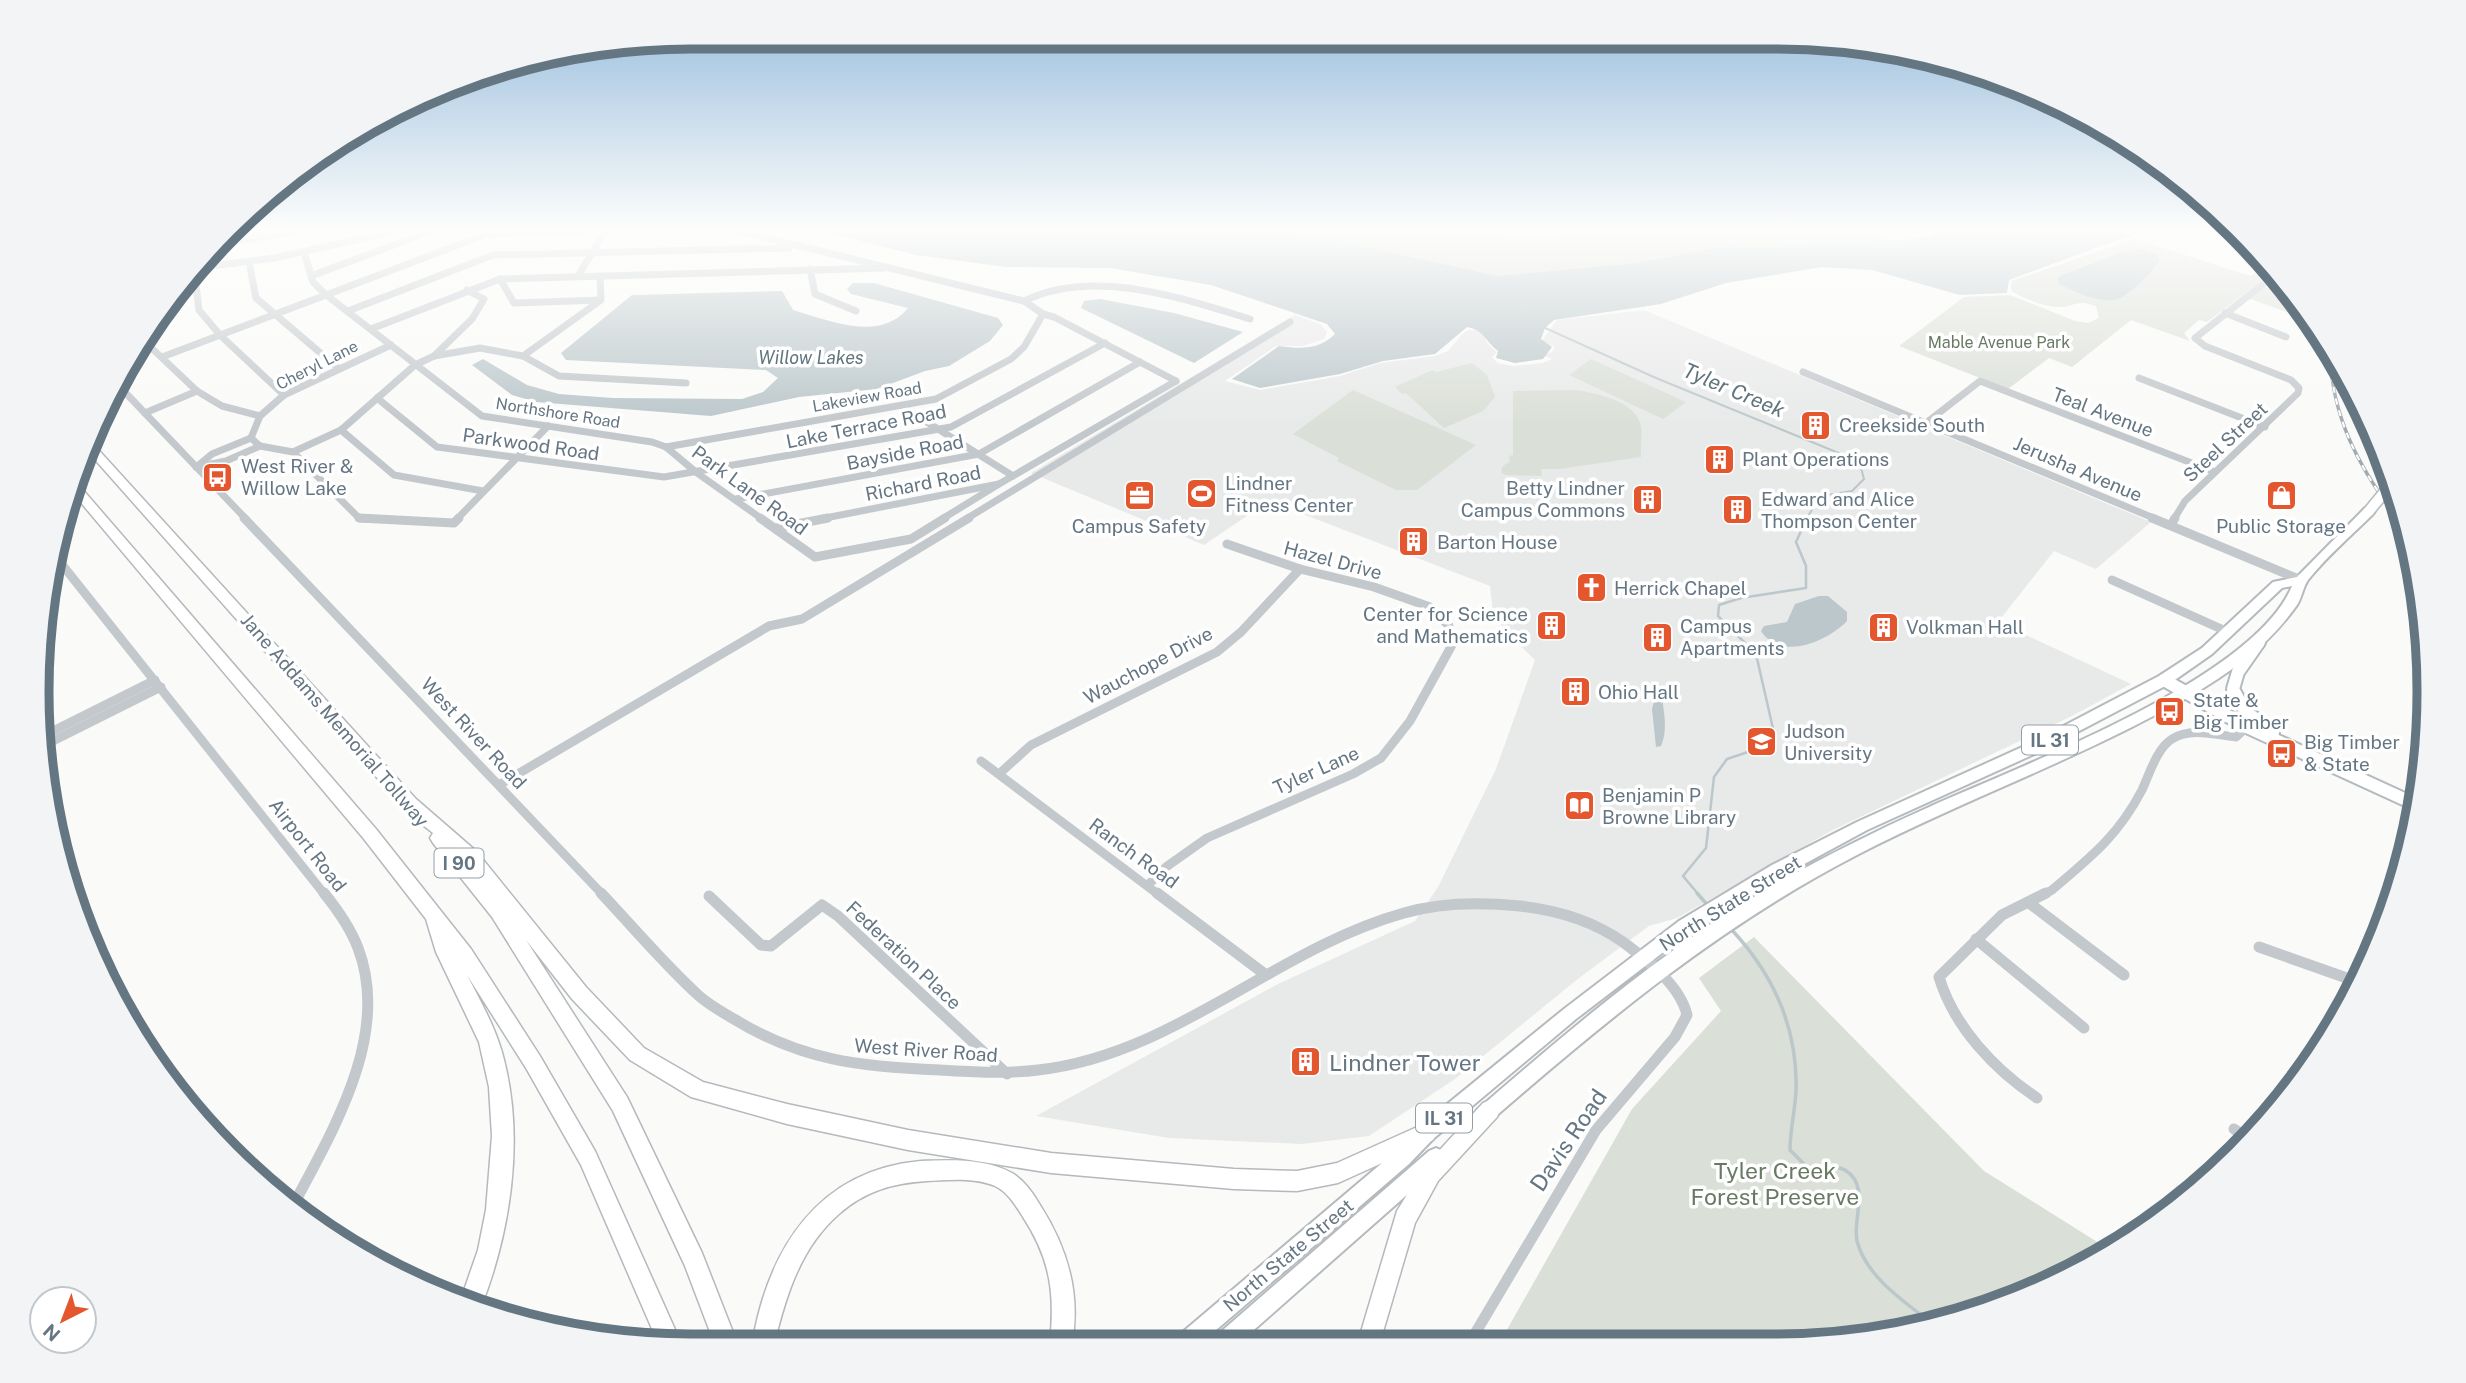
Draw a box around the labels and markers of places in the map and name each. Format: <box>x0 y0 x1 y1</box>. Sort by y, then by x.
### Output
building icon: Creekside South <box>1799 408 1833 442</box>
place label: Creekside South <box>1839 414 1985 436</box>
building icon: Plant Operations <box>1702 442 1736 476</box>
place label: Plant Operations <box>1742 448 1889 470</box>
place label: West River & Willow Lake <box>241 455 353 499</box>
bus stop icon: West River & Willow Lake <box>201 460 235 494</box>
place label: Lindner Fitness Center <box>1225 472 1354 516</box>
sports icon: Lindner Fitness Center <box>1185 477 1219 511</box>
place label: Betty Lindner Campus Commons <box>1461 477 1625 521</box>
office icon: Campus Safety <box>1122 478 1156 512</box>
shop icon: Public Storage <box>2264 478 2298 512</box>
building icon: Betty Lindner Campus Commons <box>1631 482 1665 516</box>
place label: Edward and Alice Thompson Center <box>1761 488 1917 532</box>
building icon: Edward and Alice Thompson Center <box>1721 493 1755 527</box>
place label: Campus Safety <box>1072 515 1206 537</box>
place label: Public Storage <box>2216 515 2346 537</box>
building icon: Barton House <box>1397 525 1431 559</box>
place label: Barton House <box>1437 531 1557 553</box>
church icon: Herrick Chapel <box>1574 571 1608 605</box>
place label: Herrick Chapel <box>1614 577 1747 599</box>
place label: Center for Science and Mathematics <box>1363 603 1528 647</box>
building icon: Center for Science and Mathematics <box>1534 608 1568 642</box>
building icon: Volkman Hall <box>1866 610 1900 644</box>
place label: Campus Apartments <box>1680 615 1784 659</box>
place label: Volkman Hall <box>1906 616 2024 638</box>
building icon: Campus Apartments <box>1640 620 1674 654</box>
building icon: Ohio Hall <box>1558 675 1592 709</box>
place label: Ohio Hall <box>1598 681 1679 703</box>
place label: State & Big Timber <box>2193 689 2289 733</box>
bus stop icon: State & Big Timber <box>2153 694 2187 728</box>
place label: Judson University <box>1784 720 1872 764</box>
school or university icon: Judson University <box>1744 725 1778 759</box>
place label: Big Timber & State <box>2304 731 2400 775</box>
bus stop icon: Big Timber & State <box>2264 736 2298 770</box>
place label: Benjamin P Browne Library <box>1602 784 1736 828</box>
library icon: Benjamin P Browne Library <box>1562 789 1596 823</box>
building icon: Lindner Tower <box>1289 1045 1323 1079</box>
place label: Lindner Tower <box>1329 1049 1481 1076</box>

